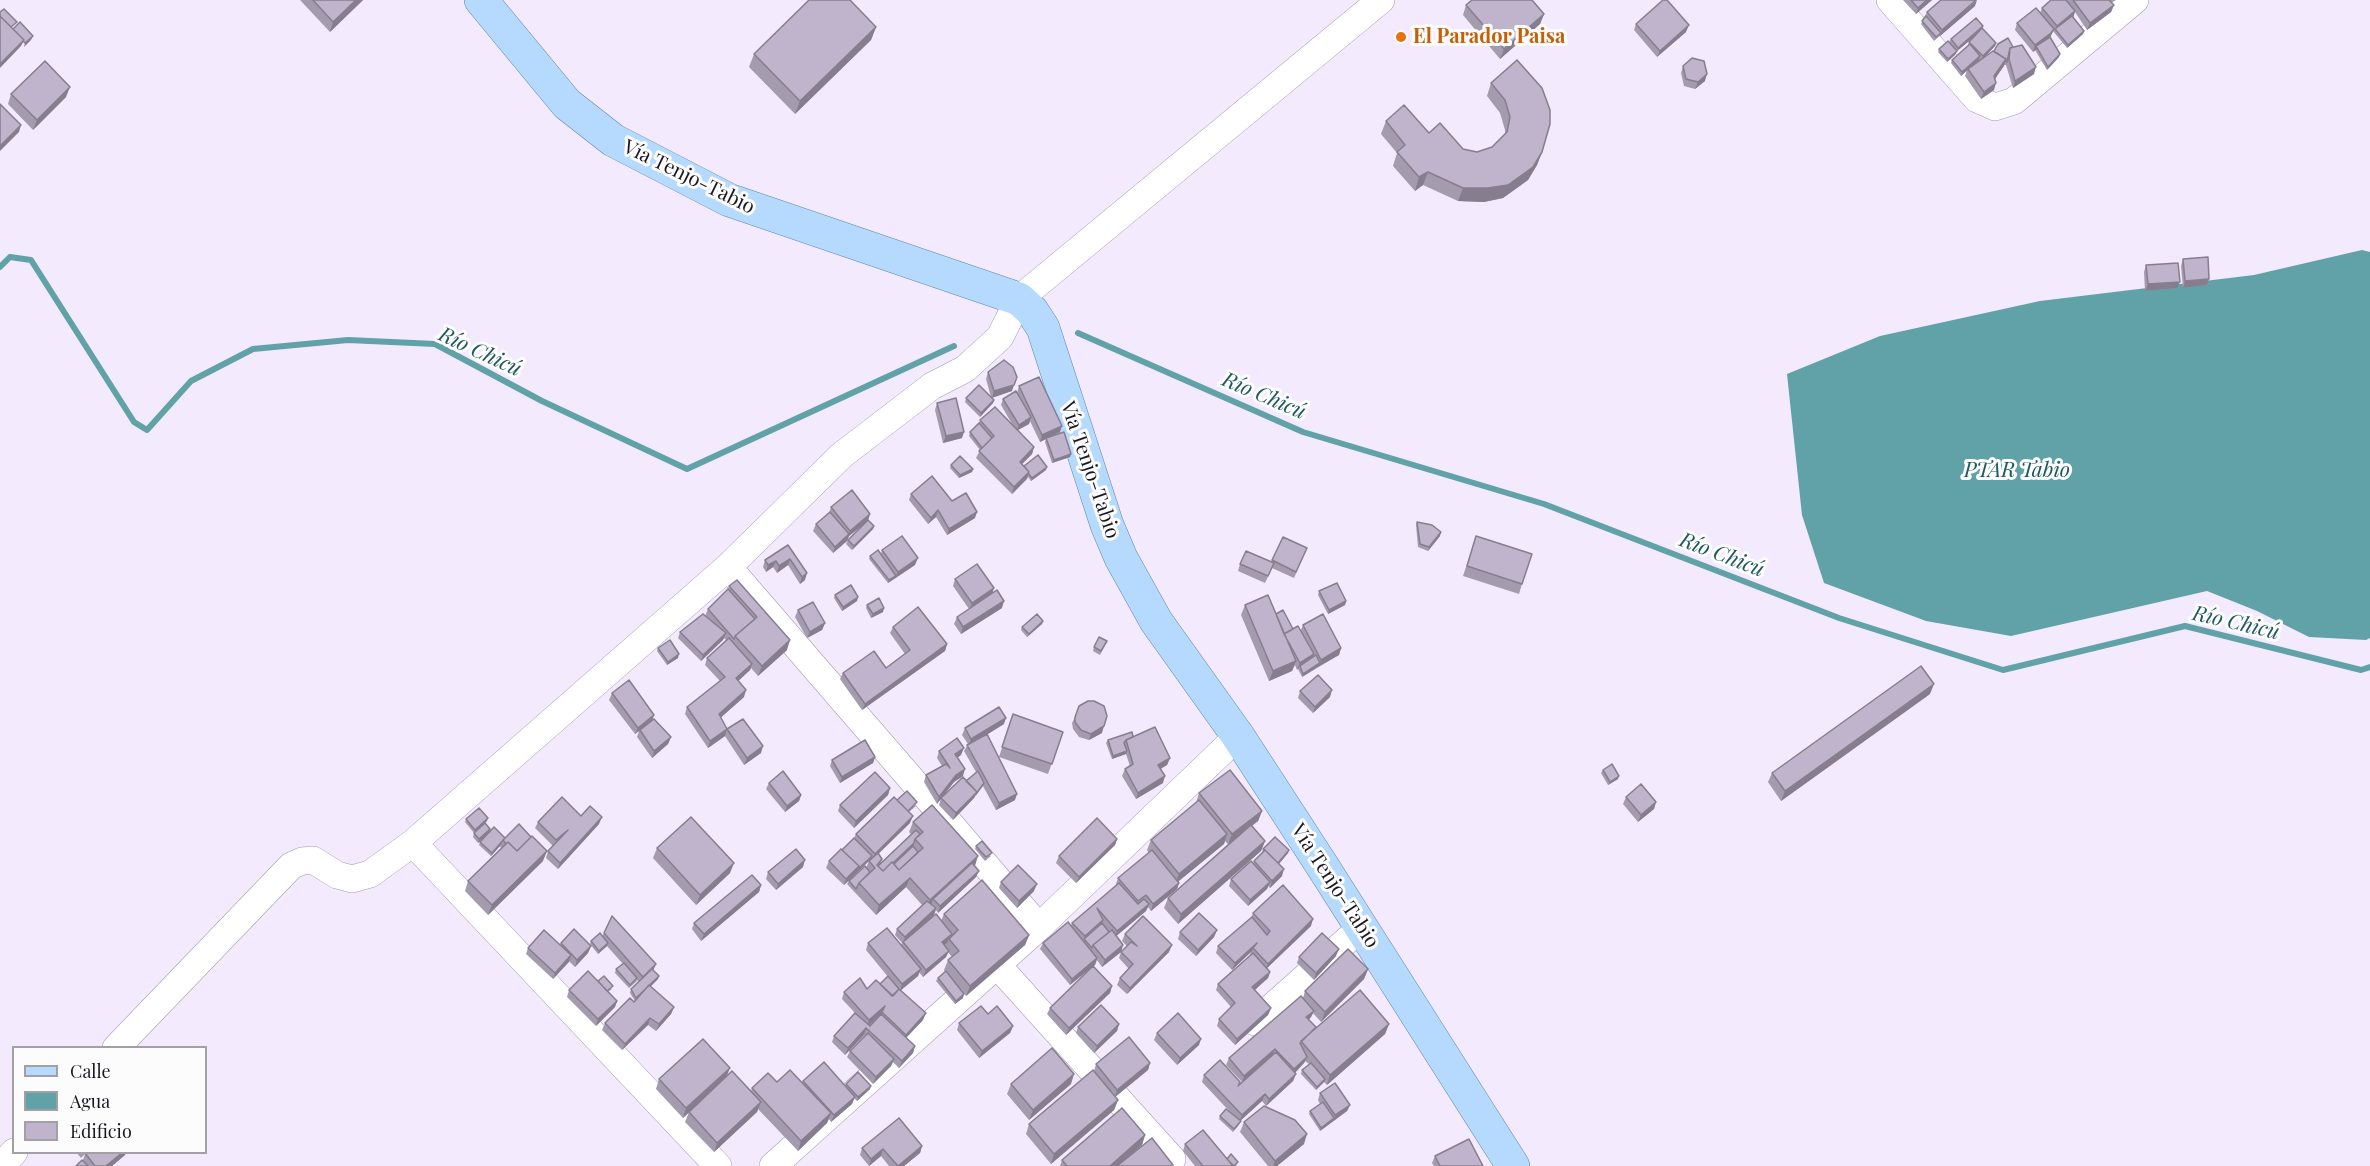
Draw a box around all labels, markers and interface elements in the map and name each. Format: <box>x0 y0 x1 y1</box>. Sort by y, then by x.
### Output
place label: El Parador Paisa <box>1413 25 1565 49</box>
marker: El Parador Paisa <box>1394 30 1408 44</box>
street label: Vía Tenjo-Tabio <box>619 135 759 219</box>
water label: Río Chicú <box>435 322 525 382</box>
water label: Río Chicú <box>1218 367 1310 425</box>
street label: Vía Tenjo-Tabio <box>1055 398 1125 542</box>
water label: PTAR Tabio <box>1964 457 2070 483</box>
water label: Río Chicú <box>1676 527 1768 583</box>
water label: Río Chicú <box>2190 601 2282 645</box>
street label: Vía Tenjo-Tabio <box>1286 819 1384 953</box>
legend <box>12 1046 207 1154</box>
text: Calle <box>70 1059 111 1083</box>
text: Agua <box>70 1089 110 1113</box>
text: Edificio <box>70 1119 132 1143</box>

